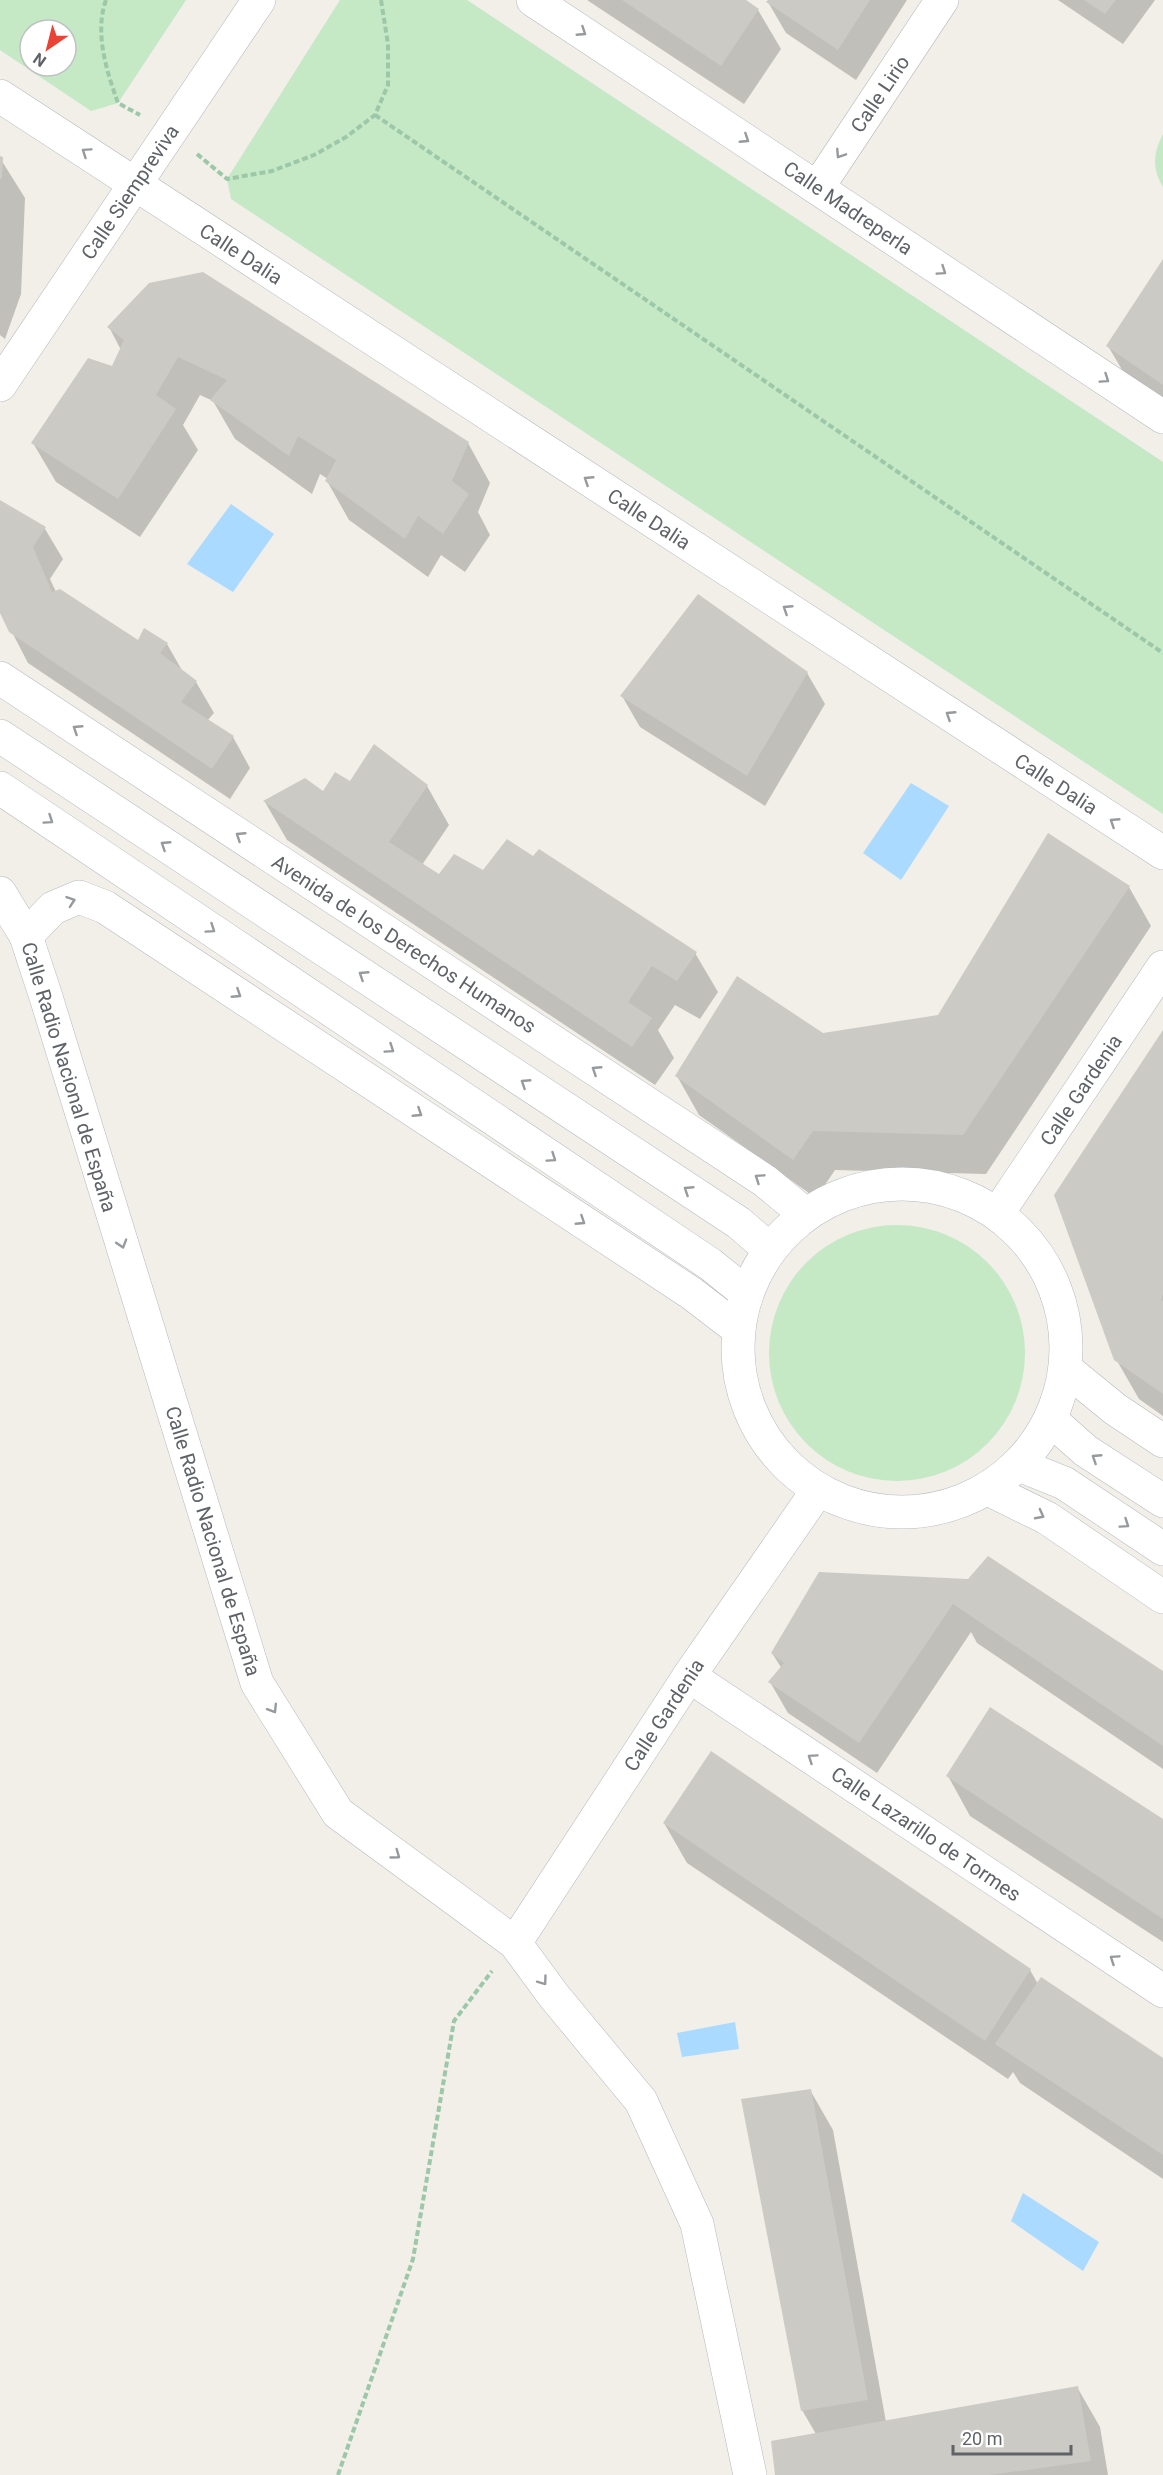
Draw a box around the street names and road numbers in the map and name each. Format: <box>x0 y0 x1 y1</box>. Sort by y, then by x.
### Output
street label: Calle Lirio <box>845 51 915 137</box>
street label: Calle Siempreviva <box>76 120 184 264</box>
street label: Calle Madreperla <box>779 156 917 260</box>
street label: Calle Dalia <box>195 218 287 290</box>
street label: Calle Dalia <box>603 483 695 555</box>
street label: Calle Dalia <box>1010 748 1102 820</box>
street label: Avenida de los Derechos Humanos <box>268 850 540 1038</box>
street label: Calle Radio Nacional de España <box>16 939 122 1215</box>
street label: Calle Gardenia <box>1035 1030 1127 1150</box>
street label: Calle Radio Nacional de España <box>160 1403 266 1679</box>
street label: Calle Gardenia <box>619 1654 709 1776</box>
street label: Calle Lazarillo de Tormes <box>827 1762 1025 1906</box>

